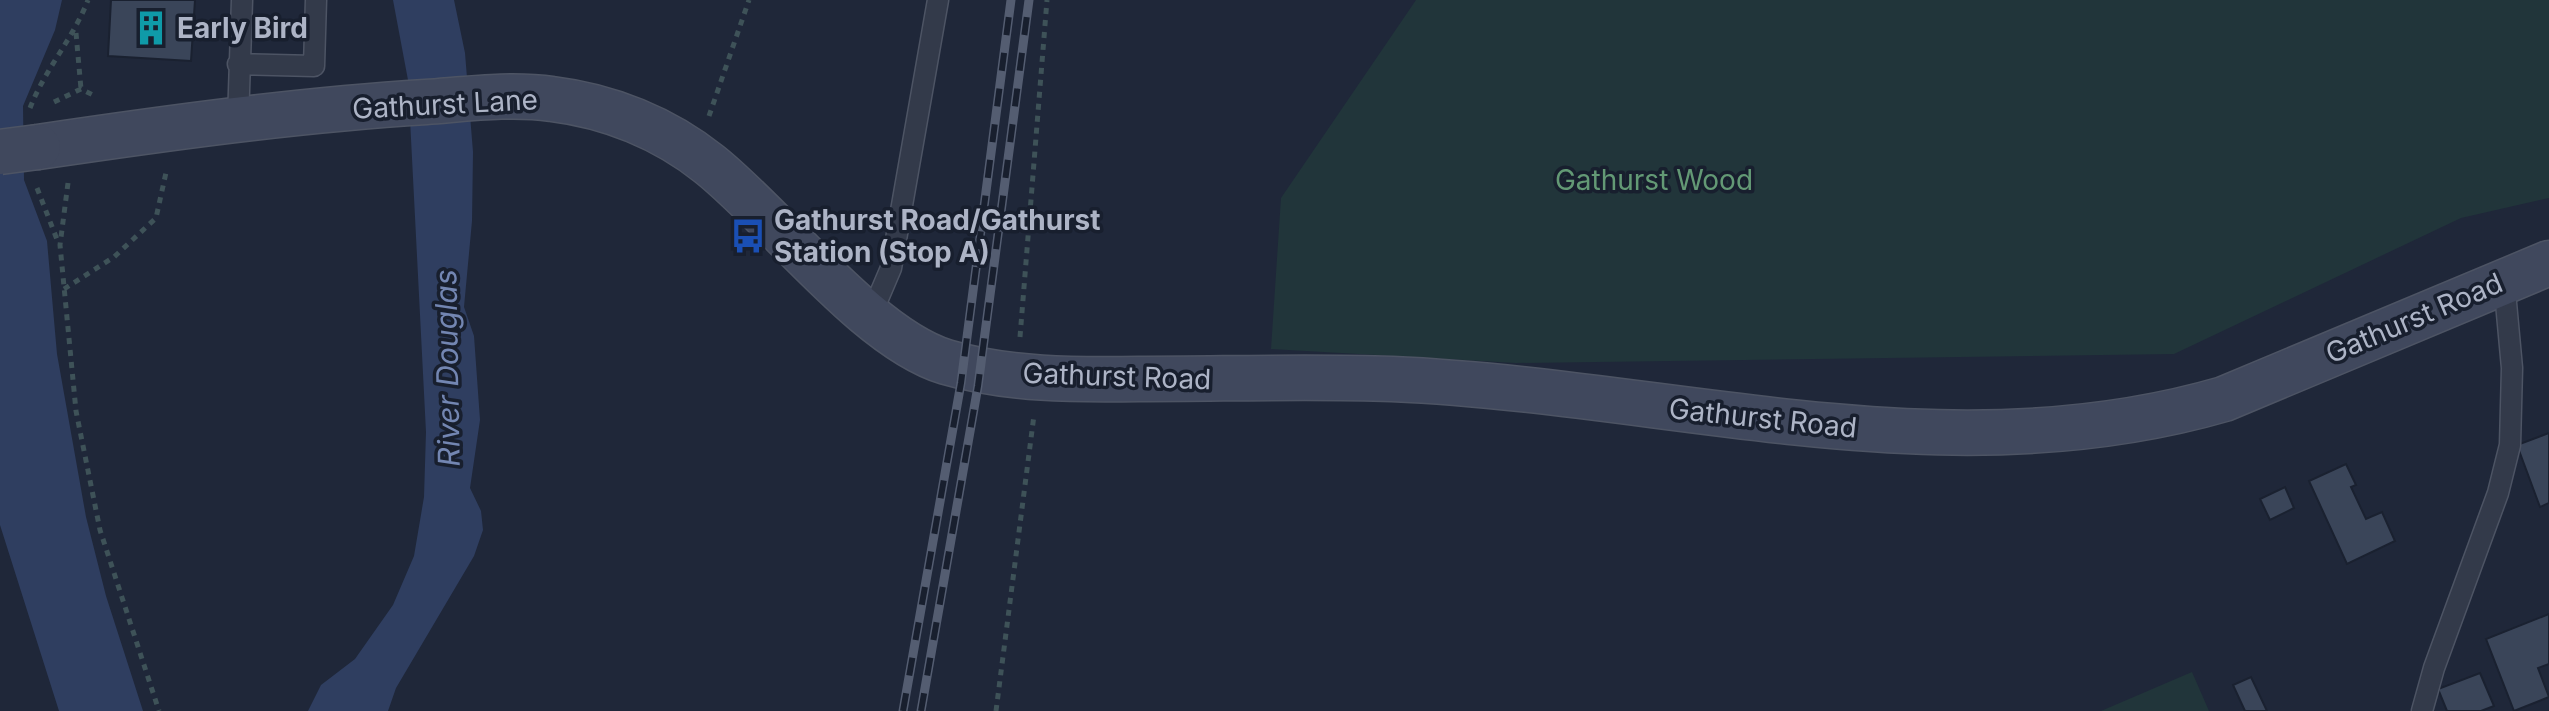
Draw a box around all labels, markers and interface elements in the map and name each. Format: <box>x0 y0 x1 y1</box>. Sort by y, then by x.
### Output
building icon: Early Bird <box>132 9 170 47</box>
place label: Early Bird <box>177 11 308 45</box>
street label: Gathurst Lane <box>351 82 539 126</box>
park label: Gathurst Wood <box>1555 163 1753 197</box>
place label: Gathurst Road/Gathurst Station (Stop A) <box>774 203 1100 269</box>
bus stop icon: Gathurst Road/Gathurst Station (Stop A) <box>729 217 767 255</box>
street label: Gathurst Road <box>2320 265 2508 371</box>
water label: River Douglas <box>427 269 467 467</box>
street label: Gathurst Road <box>1022 356 1212 396</box>
street label: Gathurst Road <box>1667 391 1859 445</box>

